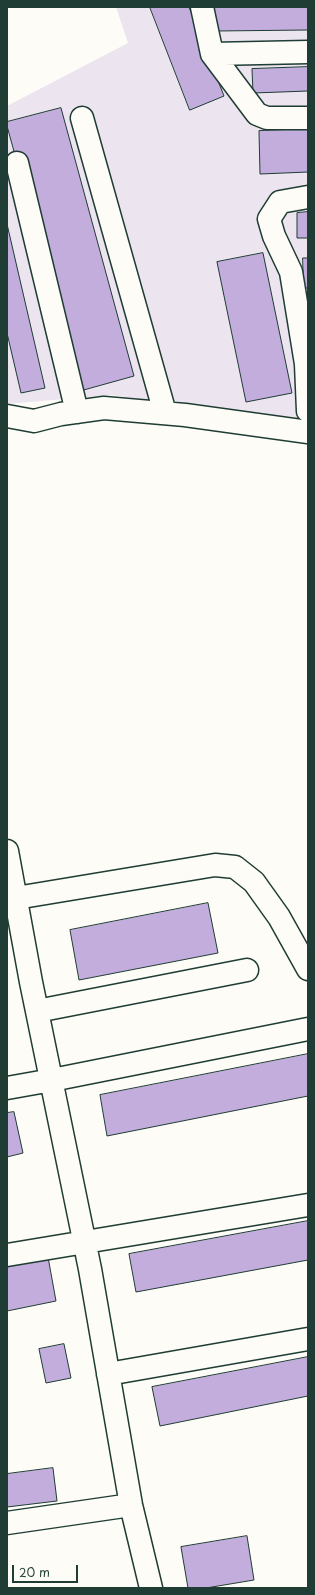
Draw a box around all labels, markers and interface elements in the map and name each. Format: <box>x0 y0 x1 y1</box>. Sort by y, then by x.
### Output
scale bar <box>14 1557 80 1583</box>
text: 20 m <box>19 1563 50 1581</box>

